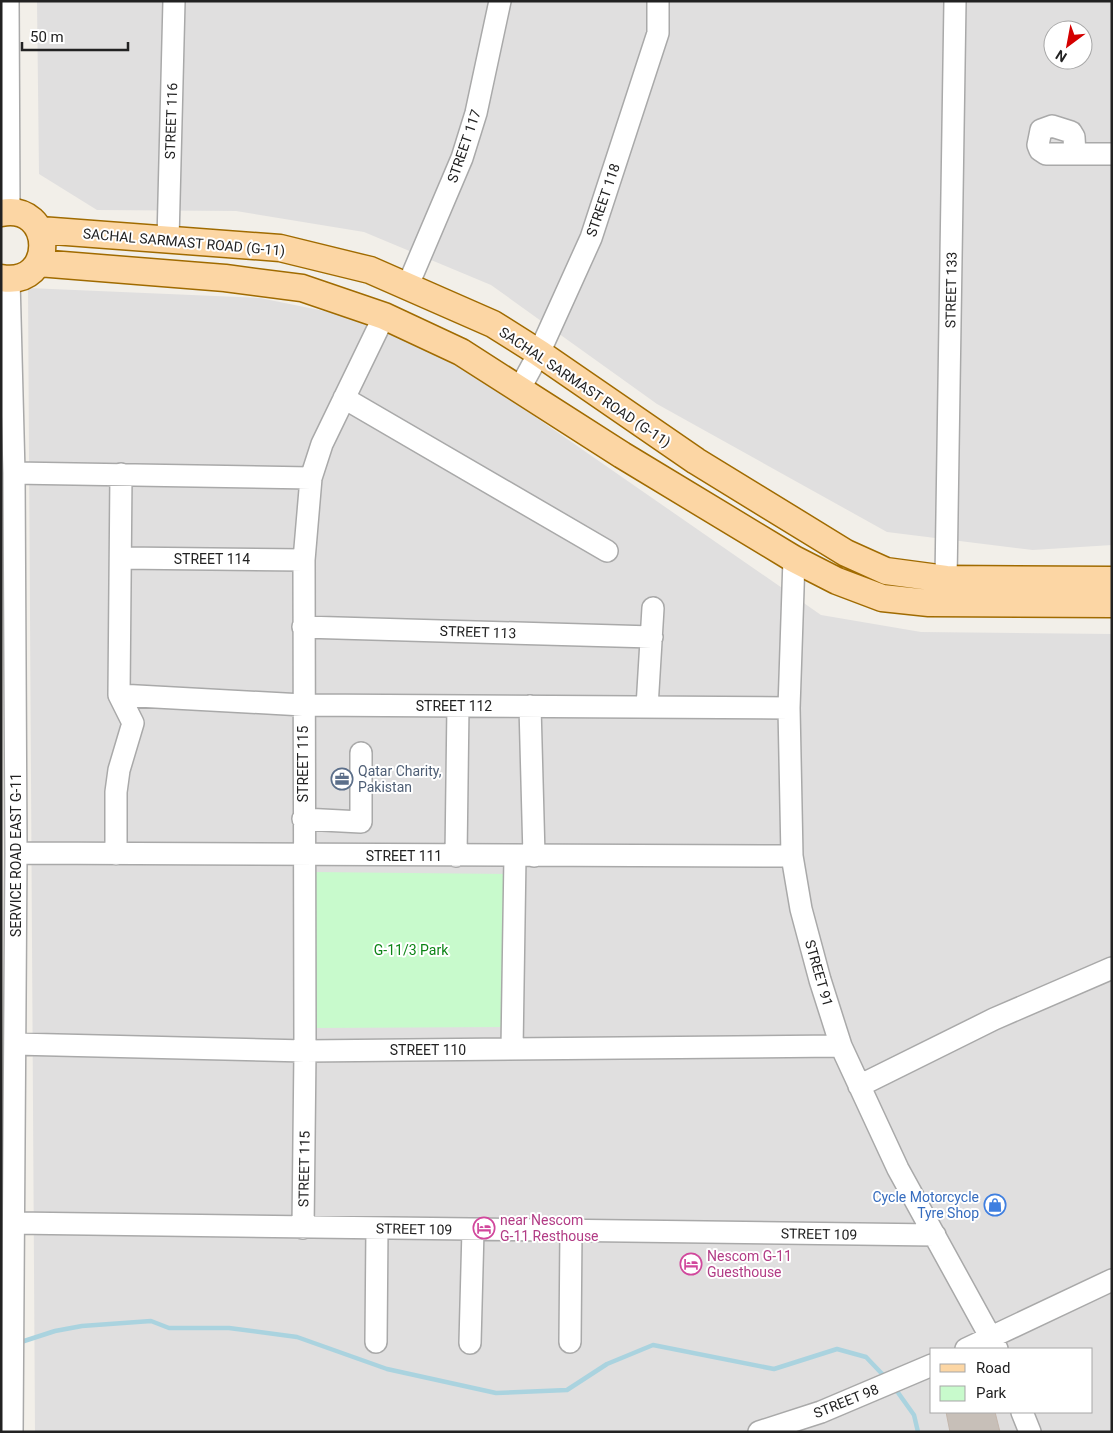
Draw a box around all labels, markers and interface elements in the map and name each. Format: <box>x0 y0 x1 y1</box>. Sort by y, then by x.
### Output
scale bar <box>22 20 129 52</box>
north arrow <box>1043 20 1093 70</box>
text: 50 m <box>30 28 64 46</box>
text: N <box>1053 47 1070 65</box>
street label: STREET 116 <box>162 82 180 160</box>
street label: STREET 117 <box>444 107 484 185</box>
street label: STREET 118 <box>583 161 623 239</box>
street label: SACHAL SARMAST ROAD (G-11) <box>82 225 286 260</box>
street label: STREET 133 <box>942 252 960 328</box>
street label: SACHAL SARMAST ROAD (G-11) <box>496 324 674 451</box>
street label: STREET 114 <box>174 551 250 567</box>
street label: STREET 113 <box>439 623 517 641</box>
street label: STREET 112 <box>416 698 492 714</box>
street label: STREET 115 <box>295 726 311 802</box>
place label: Qatar Charity, Pakistan <box>358 763 442 795</box>
office icon: Qatar Charity, Pakistan <box>330 767 354 791</box>
street label: SERVICE ROAD EAST G-11 <box>8 773 24 937</box>
street label: STREET 111 <box>366 848 442 864</box>
street label: STREET 91 <box>802 938 836 1008</box>
park label: G-11/3 Park <box>374 942 449 958</box>
street label: STREET 110 <box>390 1042 466 1058</box>
street label: STREET 115 <box>295 1130 313 1207</box>
place label: Cycle Motorcycle Tyre Shop <box>872 1189 979 1221</box>
shop icon: Cycle Motorcycle Tyre Shop <box>983 1193 1007 1217</box>
place label: near Nescom G-11 Resthouse <box>500 1212 599 1244</box>
hotel icon: near Nescom G-11 Resthouse <box>472 1216 496 1240</box>
street label: STREET 109 <box>376 1220 452 1238</box>
street label: STREET 109 <box>781 1225 857 1243</box>
place label: Nescom G-11 Guesthouse <box>707 1248 792 1280</box>
hotel icon: Nescom G-11 Guesthouse <box>679 1252 703 1276</box>
legend <box>930 1348 1093 1413</box>
text: Road <box>976 1359 1010 1377</box>
street label: STREET 98 <box>811 1381 881 1421</box>
text: Park <box>976 1384 1007 1402</box>

